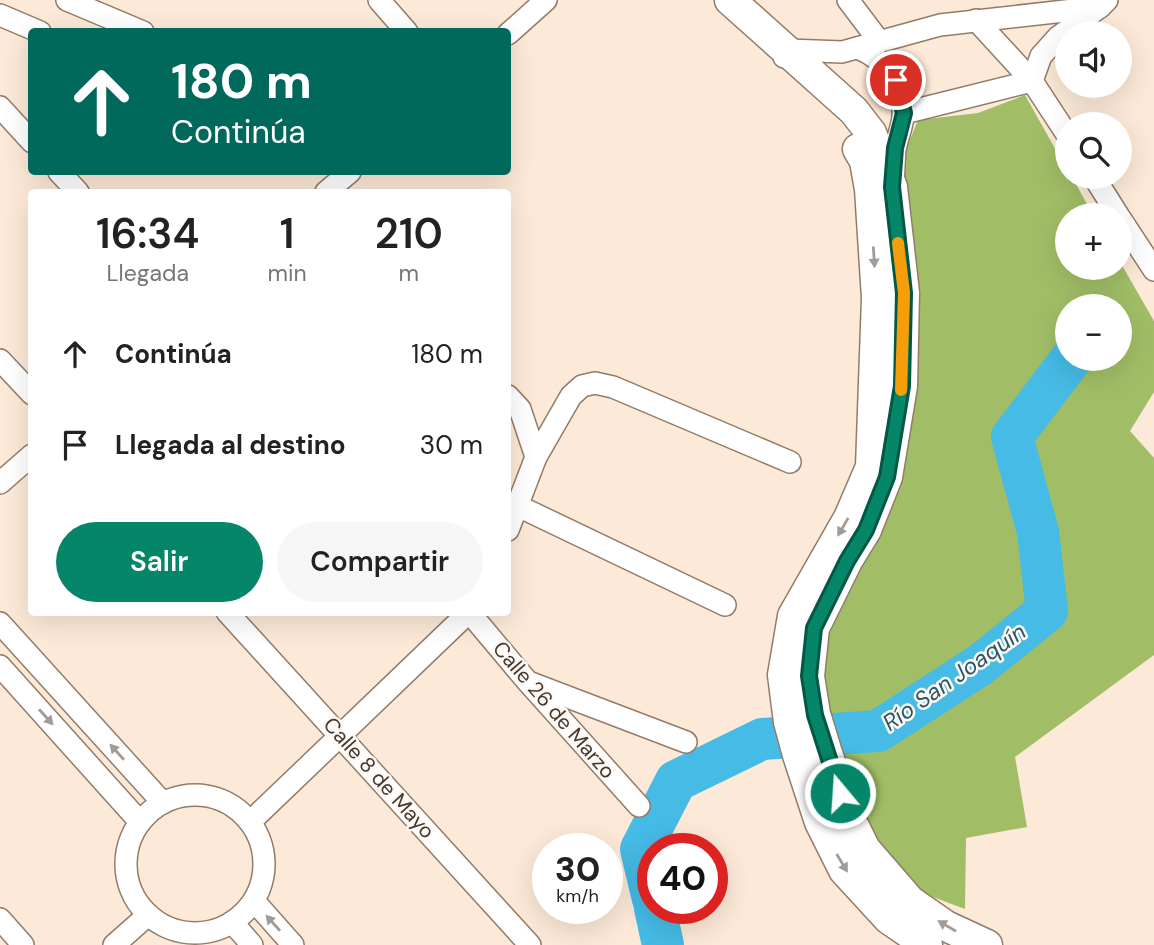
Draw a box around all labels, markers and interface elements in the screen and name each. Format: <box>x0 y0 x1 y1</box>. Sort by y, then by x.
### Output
map controls <box>1055 21 1132 371</box>
button: sound <box>1055 21 1132 98</box>
text: 180 m <box>171 49 312 113</box>
pin <box>866 50 926 110</box>
icon: ahead <box>56 56 147 147</box>
icon: arrive <box>877 61 915 99</box>
text: Continúa <box>171 111 306 153</box>
button: search <box>1055 112 1132 189</box>
button: + <box>1055 203 1132 280</box>
text: 16:34 <box>96 206 199 261</box>
text: 1 <box>280 206 294 261</box>
text: 210 <box>375 206 443 261</box>
one-way arrow <box>869 246 880 268</box>
text: Llegada <box>106 258 189 288</box>
text: min <box>267 258 307 288</box>
text: m <box>399 258 419 288</box>
button: − <box>1055 294 1132 371</box>
icon: ahead <box>56 335 94 373</box>
text: Continúa <box>115 337 232 371</box>
text: 180 m <box>411 337 483 371</box>
icon: arrive <box>56 426 94 464</box>
text: Llegada al destino <box>115 428 346 462</box>
text: 30 m <box>420 428 483 462</box>
one-way arrow <box>838 517 850 537</box>
button: Salir <box>56 522 263 602</box>
button: Compartir <box>277 522 483 602</box>
water label: Río San Joaquín <box>876 616 1032 738</box>
street label: Calle 26 de Marzo <box>486 635 622 785</box>
one-way arrow <box>37 708 53 725</box>
street label: Calle 8 de Mayo <box>317 711 441 845</box>
one-way arrow <box>110 744 126 761</box>
position arrow <box>803 756 877 830</box>
speed limit sign: 40 <box>637 833 728 924</box>
text: 30 <box>555 846 600 892</box>
one-way arrow <box>835 854 848 873</box>
text: km/h <box>556 884 599 908</box>
one-way arrow <box>266 915 282 932</box>
one-way arrow <box>938 920 957 932</box>

